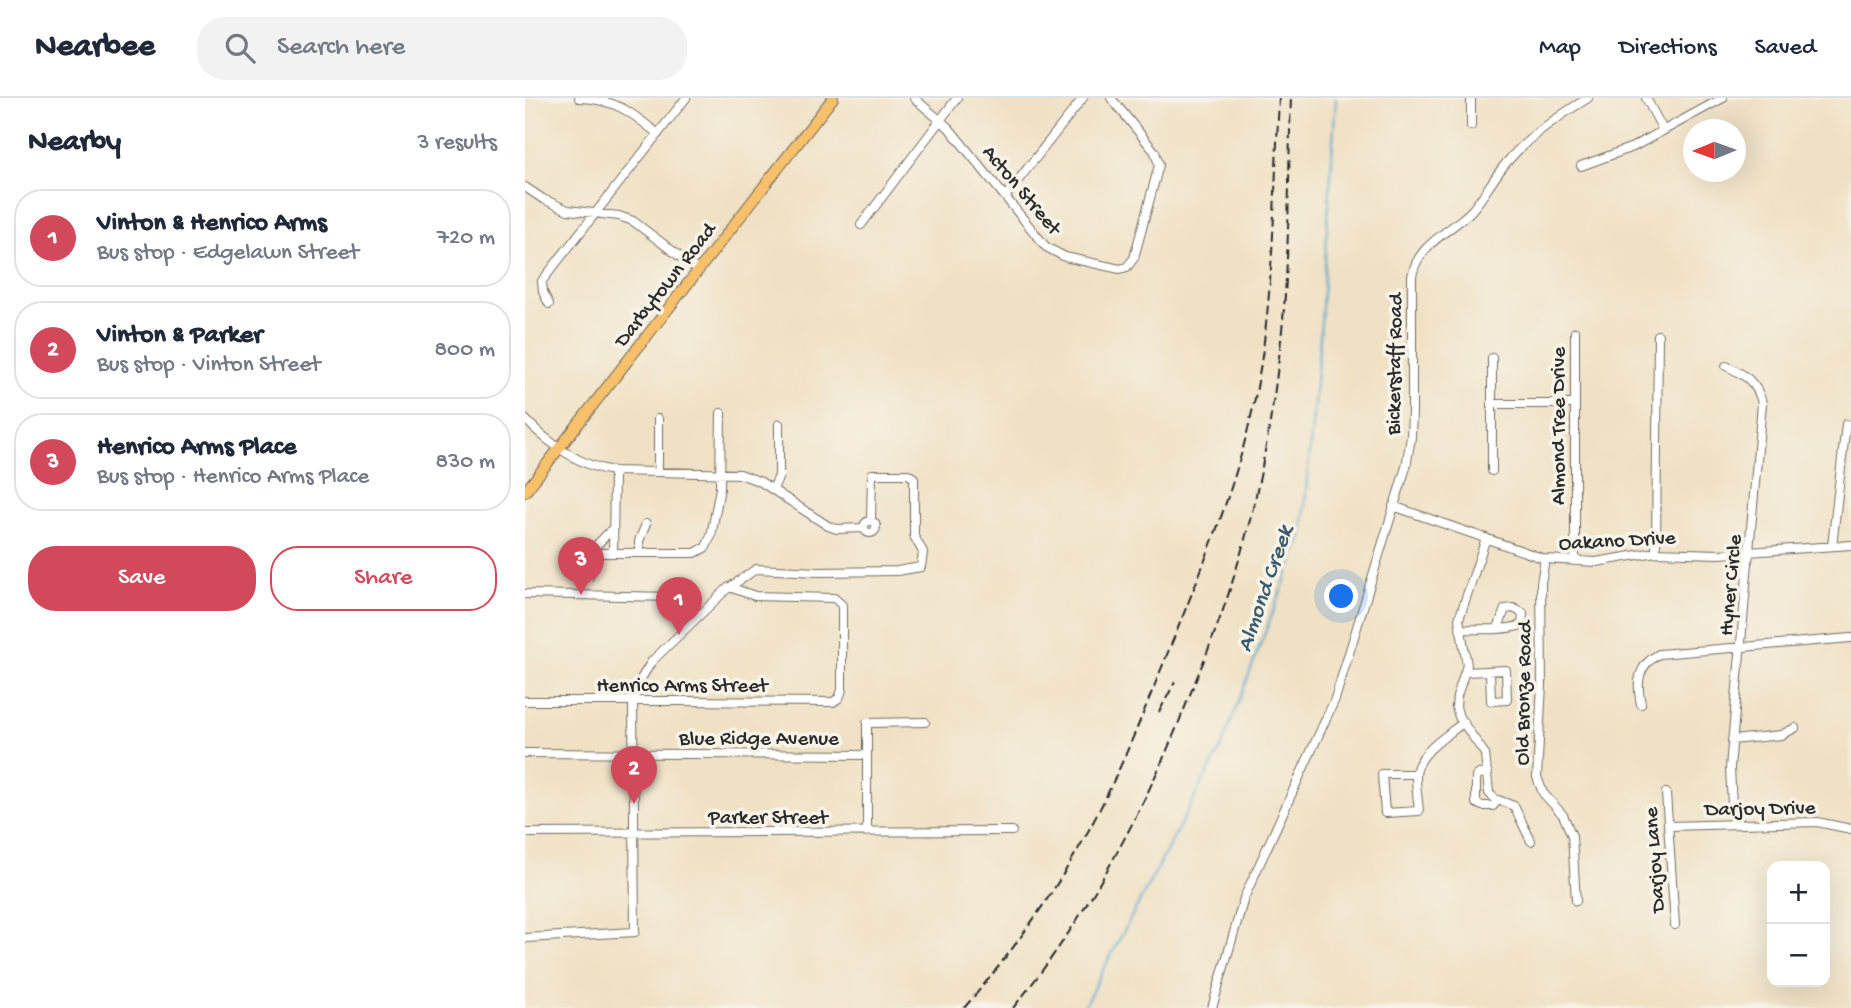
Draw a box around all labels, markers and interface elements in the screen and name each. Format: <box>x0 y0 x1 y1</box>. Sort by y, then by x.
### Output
search box <box>197 17 687 80</box>
text: Nearbee <box>35 29 155 67</box>
icon: search <box>221 29 259 67</box>
text: Search here <box>277 33 405 64</box>
text: Map <box>1539 34 1581 63</box>
text: Directions <box>1619 34 1717 63</box>
text: Saved <box>1755 34 1816 63</box>
north arrow <box>1683 119 1746 182</box>
text: Nearby <box>28 126 121 161</box>
text: 3 results <box>417 130 497 157</box>
street label: Acton Street <box>975 141 1067 243</box>
text: Vinton & Henrico Arms <box>97 209 327 240</box>
street label: Darbytown Road <box>609 218 724 355</box>
text: 1 <box>48 225 58 252</box>
text: 720 m <box>437 225 495 252</box>
text: Bus stop · Edgelawn Street <box>97 240 359 267</box>
street label: Bickerstaff Road <box>1383 291 1410 436</box>
text: Vinton & Parker <box>97 321 262 352</box>
text: 2 <box>47 337 59 364</box>
text: 800 m <box>435 337 495 364</box>
street label: Almond Tree Drive <box>1548 346 1573 505</box>
text: Bus stop · Vinton Street <box>97 352 320 379</box>
text: Henrico Arms Place <box>97 433 296 464</box>
text: 3 <box>47 449 59 476</box>
text: 830 m <box>436 449 495 476</box>
text: Bus stop · Henrico Arms Place <box>97 464 369 491</box>
water label: Almond Creek <box>1232 520 1301 656</box>
street label: Oakano Drive <box>1558 527 1677 558</box>
street label: Hyner Circle <box>1716 532 1749 637</box>
pin: 3 <box>558 537 604 595</box>
button: Save <box>28 546 256 611</box>
button: Share <box>270 546 497 611</box>
pin: 1 <box>656 577 702 635</box>
your location <box>1324 579 1358 613</box>
street label: Old Bronze Road <box>1512 619 1539 766</box>
street label: Henrico Arms Street <box>596 675 770 700</box>
street label: Blue Ridge Avenue <box>678 728 840 753</box>
pin: 2 <box>611 746 657 804</box>
street label: Darjoy Drive <box>1702 797 1817 824</box>
street label: Darjoy Lane <box>1640 805 1673 915</box>
street label: Parker Street <box>707 807 830 832</box>
map controls <box>1767 861 1830 987</box>
button: + <box>1767 861 1830 924</box>
button: − <box>1767 924 1830 987</box>

